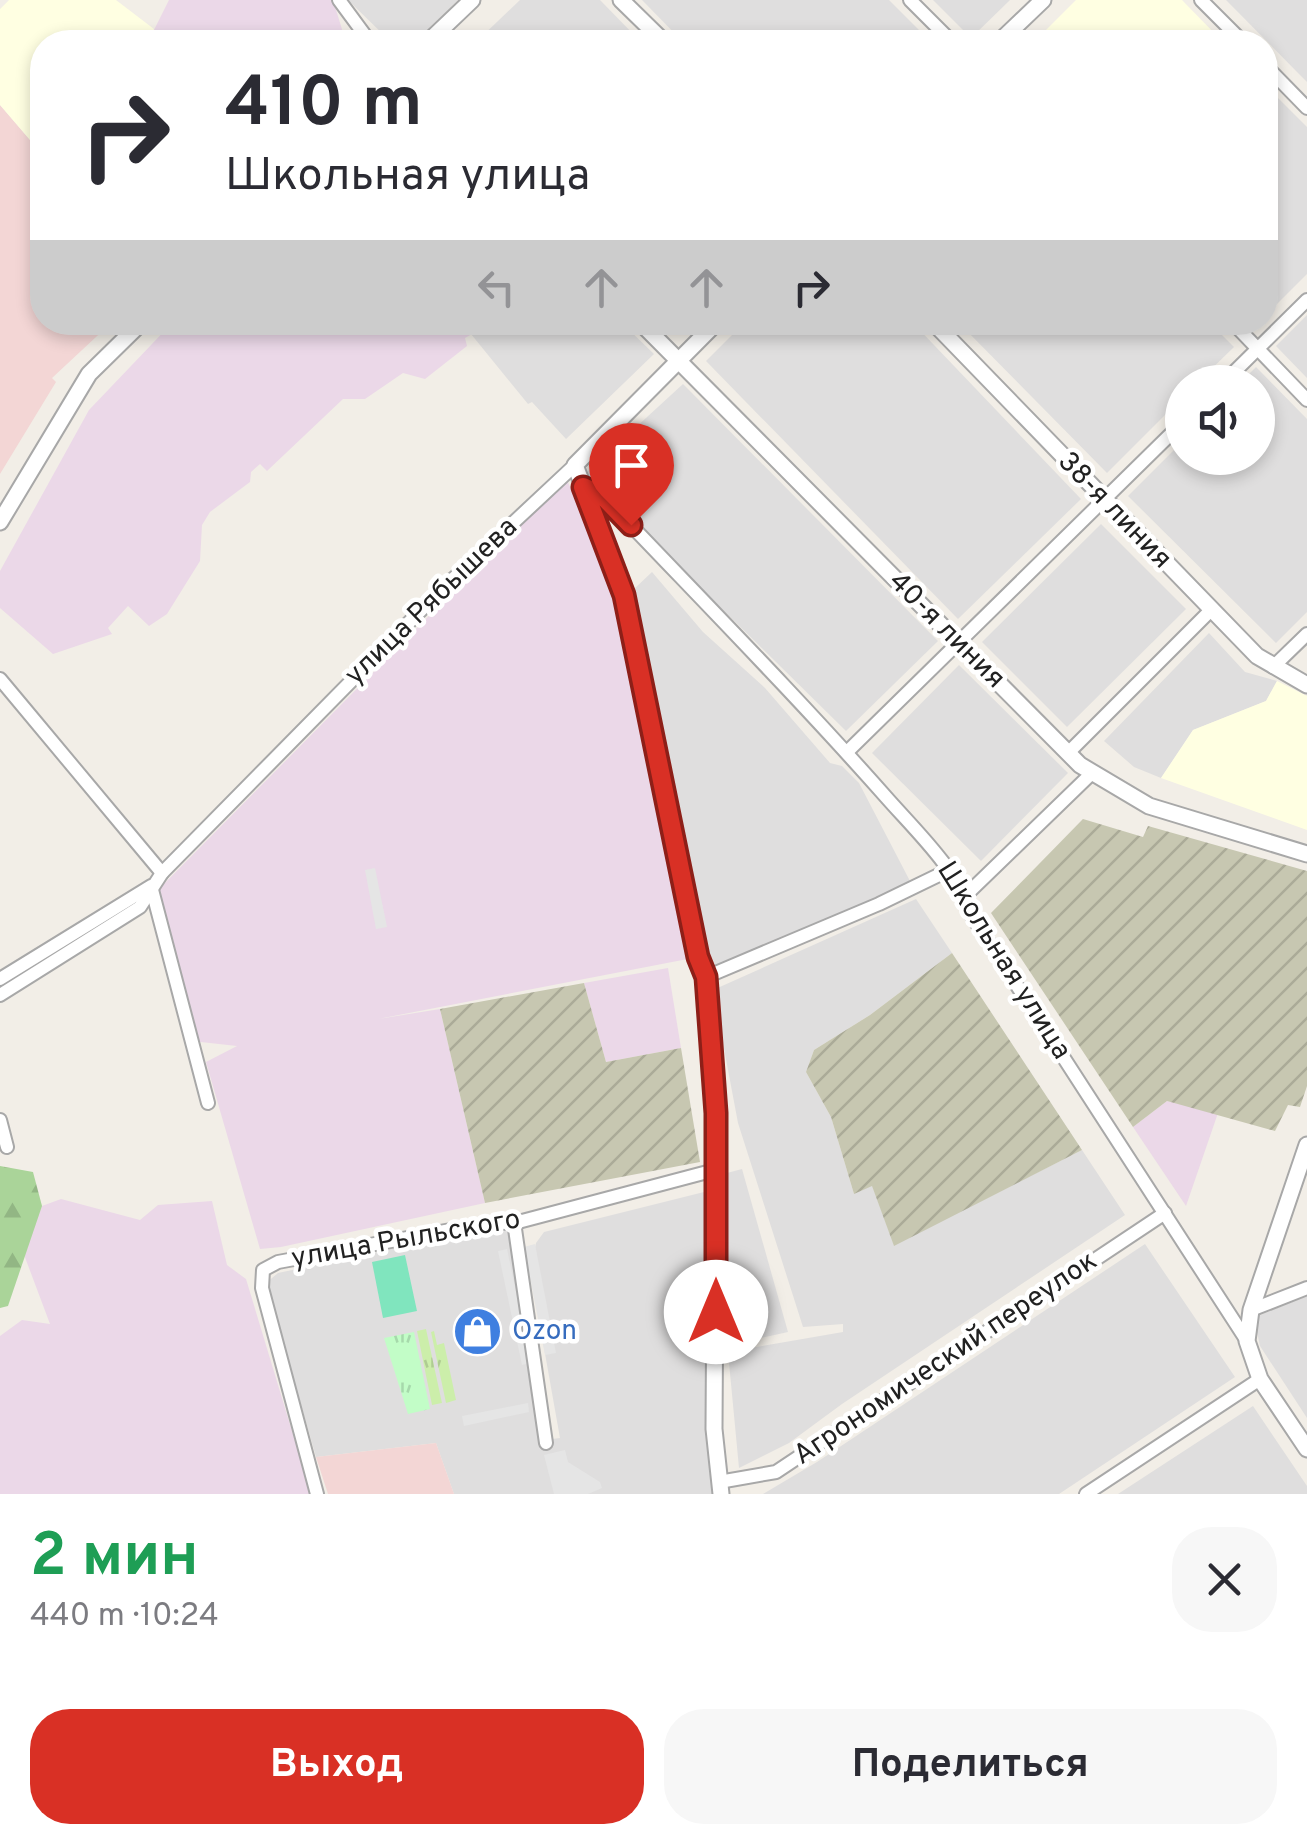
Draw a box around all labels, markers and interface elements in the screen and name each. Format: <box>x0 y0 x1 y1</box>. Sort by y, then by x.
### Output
text: 410 m <box>225 62 423 151</box>
icon: right <box>60 70 190 200</box>
text: Школьная улица <box>225 149 590 206</box>
icon: left <box>469 260 524 315</box>
icon: ahead <box>574 260 629 315</box>
icon: ahead <box>679 260 734 315</box>
icon: right <box>784 260 839 315</box>
map controls <box>1165 365 1275 475</box>
button: sound <box>1165 365 1275 475</box>
pin <box>589 423 674 526</box>
icon: arrive <box>604 438 659 493</box>
street label: 38-я линия <box>1049 445 1179 577</box>
street label: улица Рябышева <box>338 510 526 694</box>
street label: 40-я линия <box>880 565 1012 697</box>
street label: Школьная улица <box>928 855 1078 1067</box>
street label: улица Рыльского <box>289 1202 523 1278</box>
street label: Агрономический переулок <box>787 1244 1105 1474</box>
position arrow <box>664 1260 768 1364</box>
shop icon: Ozon <box>451 1306 503 1358</box>
place label: Ozon <box>512 1314 577 1350</box>
text: 2 мин <box>30 1521 199 1597</box>
button: close <box>1172 1527 1277 1632</box>
text: 440 m · 10:24 <box>30 1597 219 1637</box>
button: Выход <box>30 1709 644 1824</box>
button: Поделиться <box>664 1709 1277 1824</box>

